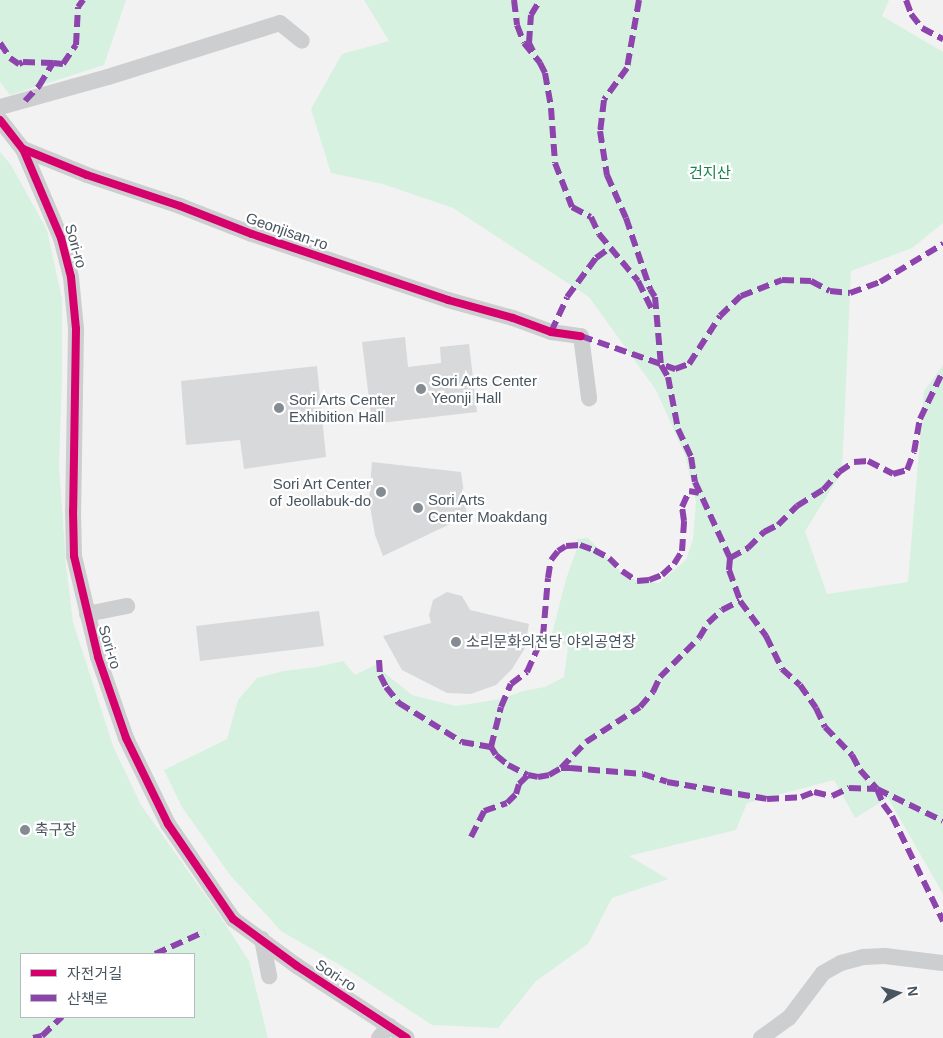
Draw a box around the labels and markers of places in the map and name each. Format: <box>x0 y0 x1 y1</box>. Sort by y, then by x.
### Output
place label: Sori Arts Center Yeonji Hall <box>431 371 538 406</box>
marker: Sori Arts Center Yeonji Hall <box>415 383 427 395</box>
place label: Sori Arts Center Exhibition Hall <box>289 390 396 425</box>
marker: Sori Arts Center Exhibition Hall <box>273 402 285 414</box>
place label: Sori Art Center of Jeollabuk-do <box>269 474 371 509</box>
marker: Sori Art Center of Jeollabuk-do <box>375 486 387 498</box>
place label: Sori Arts Center Moakdang <box>428 490 547 525</box>
marker: Sori Arts Center Moakdang <box>412 502 424 514</box>
place label: 소리문화의전당 야외공연장 <box>466 633 636 651</box>
marker: 소리문화의전당 야외공연장 <box>450 636 462 648</box>
place label: 축구장 <box>35 821 76 839</box>
marker: 축구장 <box>19 824 31 836</box>

